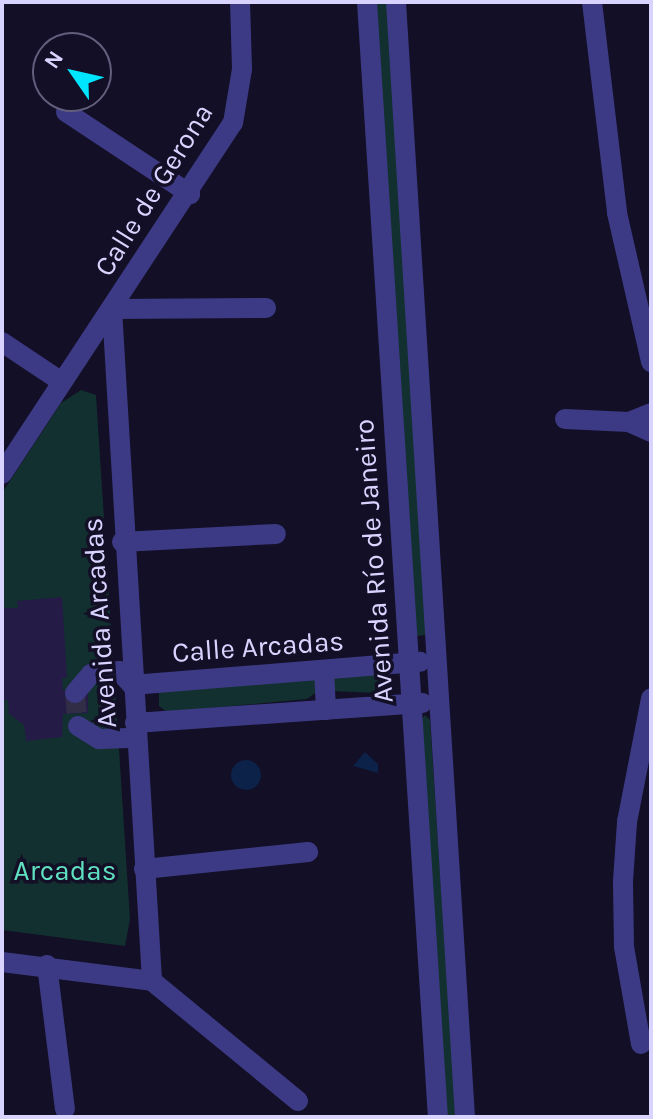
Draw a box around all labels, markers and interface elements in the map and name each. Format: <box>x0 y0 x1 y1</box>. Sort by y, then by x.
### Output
north arrow <box>32 32 112 112</box>
text: N <box>39 46 69 74</box>
street label: Calle de Gerona <box>88 98 220 282</box>
street label: Avenida Río de Janeiro <box>347 418 401 704</box>
street label: Avenida Arcadas <box>76 517 124 729</box>
street label: Calle Arcadas <box>171 624 345 670</box>
park label: Arcadas <box>14 854 116 888</box>

